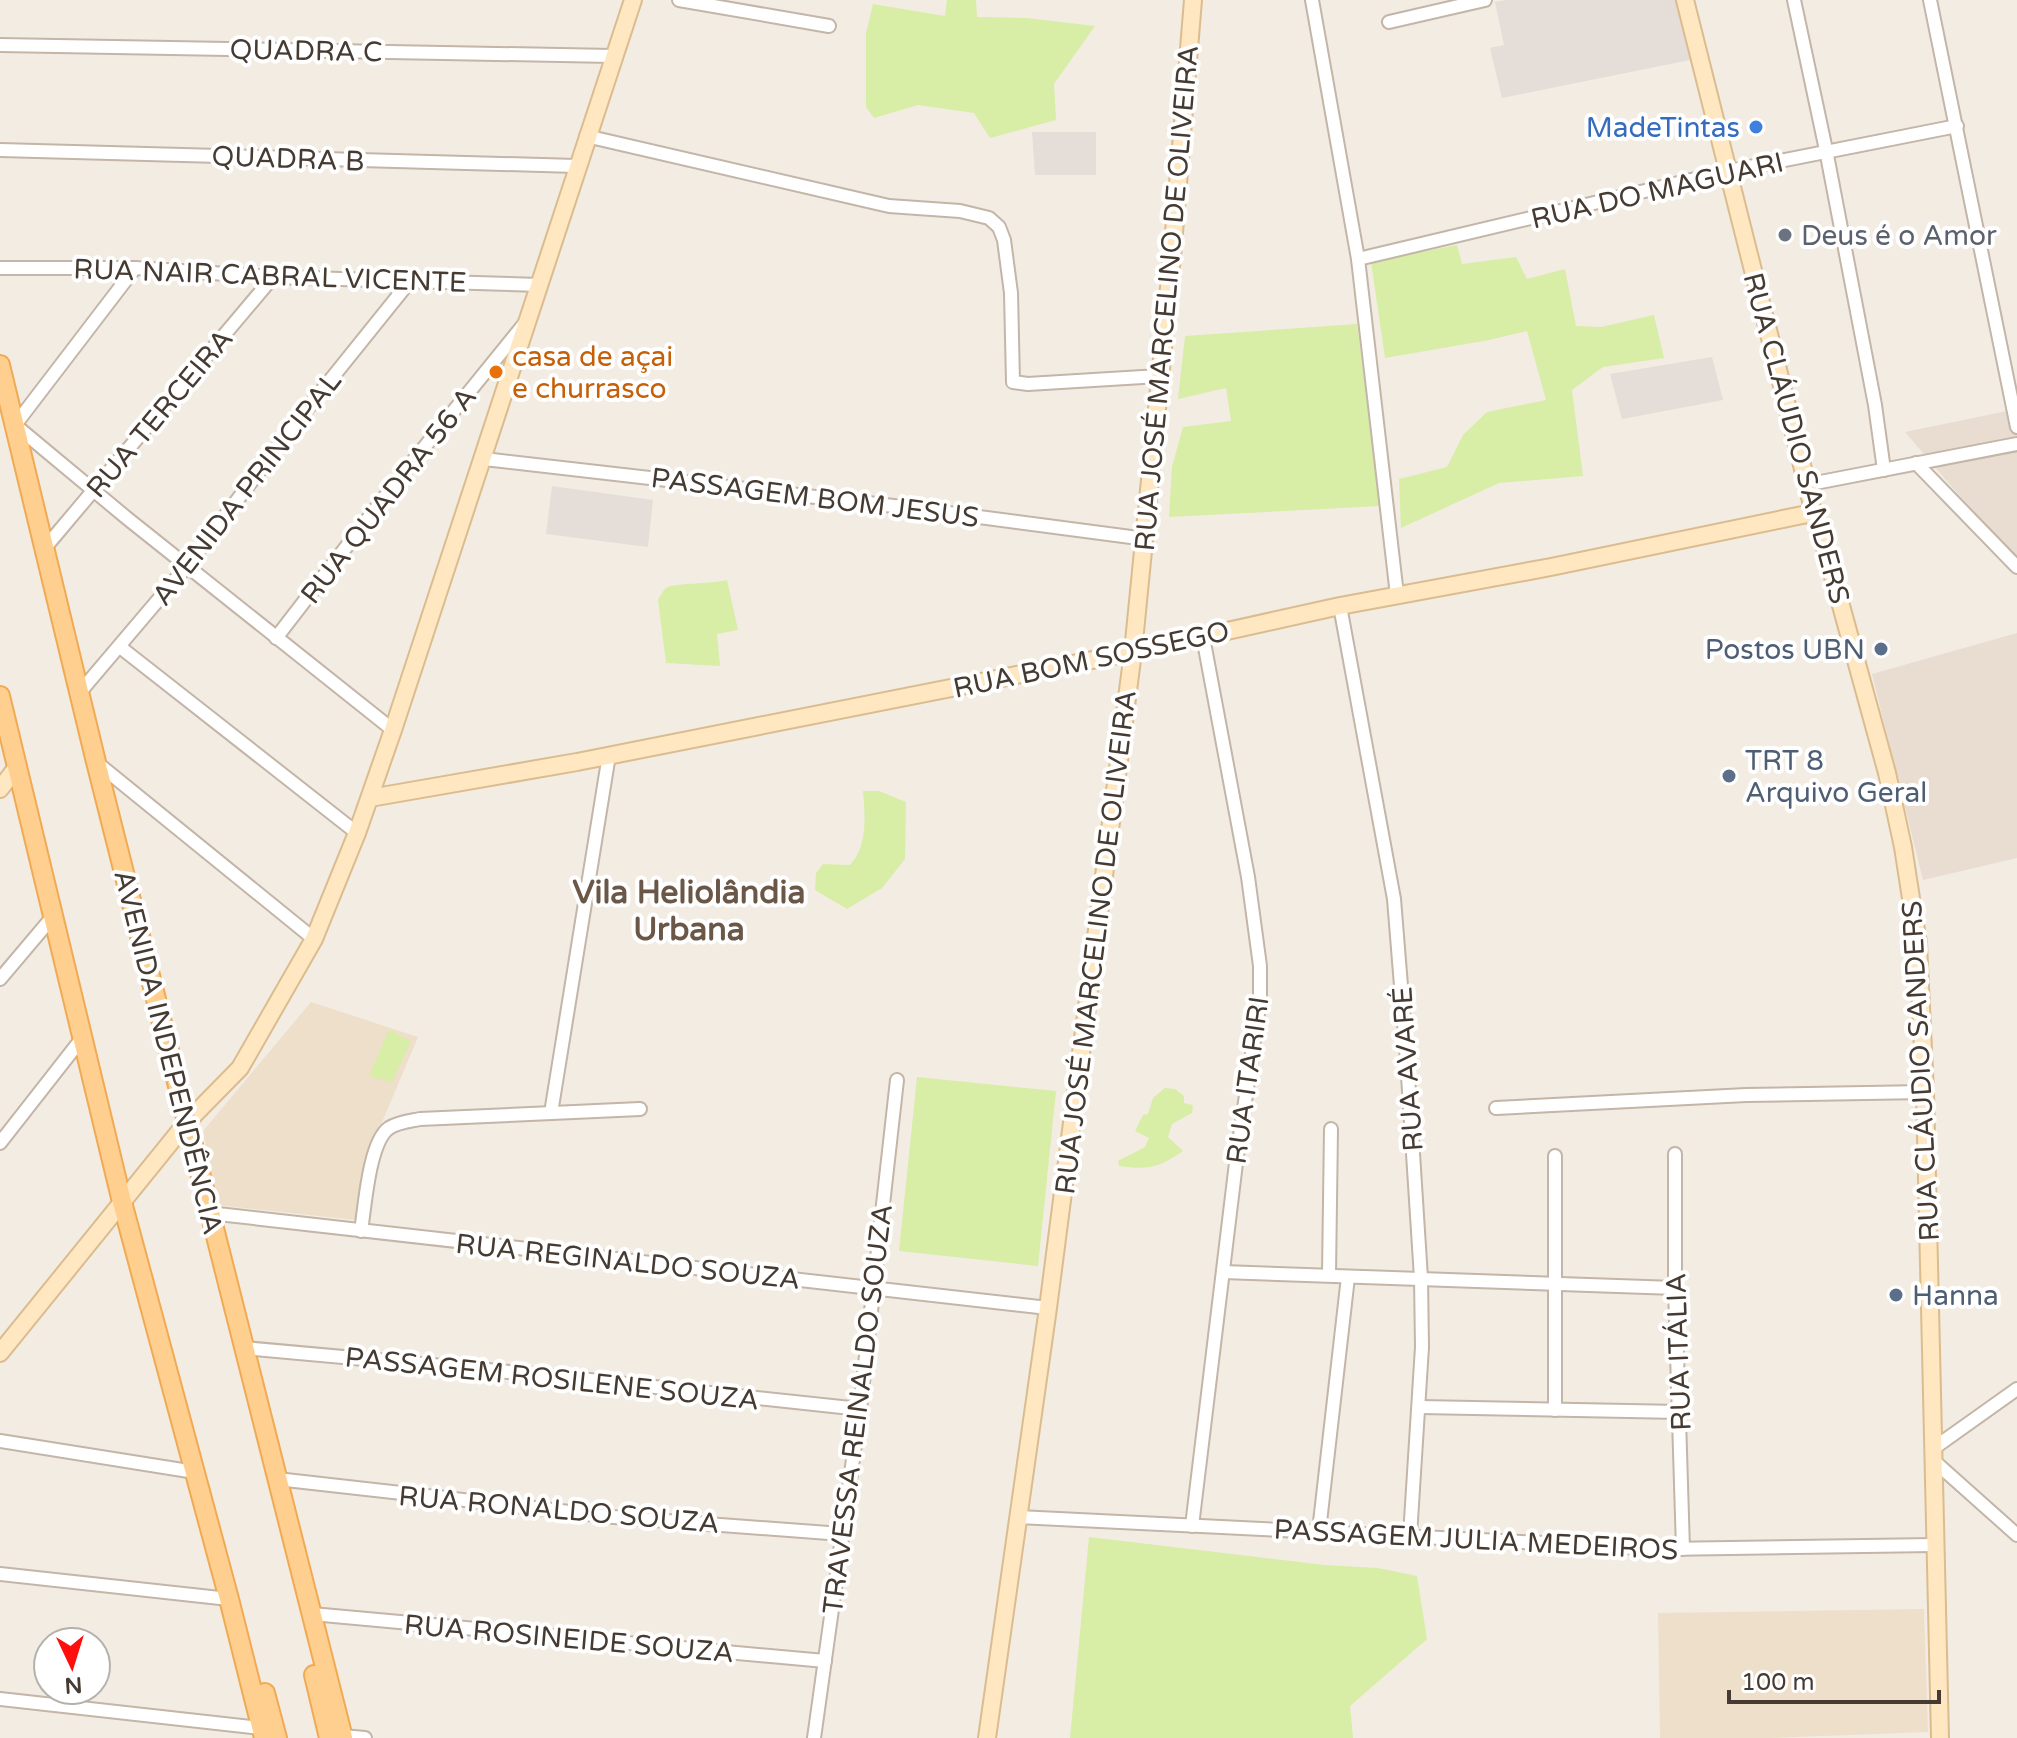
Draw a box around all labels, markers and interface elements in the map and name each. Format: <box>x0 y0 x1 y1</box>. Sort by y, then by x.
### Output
street label: QUADRA C <box>229 33 383 69</box>
street label: RUA JOSÉ MARCELINO DE OLIVEIRA <box>1128 44 1206 553</box>
place label: MadeTintas <box>1586 111 1740 145</box>
marker: MadeTintas <box>1747 118 1765 136</box>
street label: QUADRA B <box>211 139 365 179</box>
street label: RUA DO MAGUARI <box>1528 145 1787 237</box>
place label: Deus é o Amor <box>1801 219 1997 253</box>
marker: Deus é o Amor <box>1776 226 1794 244</box>
street label: RUA NAIR CABRAL VICENTE <box>73 252 467 300</box>
street label: RUA CLÁUDIO SANDERS <box>1735 269 1857 607</box>
street label: RUA TERCEIRA <box>79 322 240 505</box>
place label: casa de açai e churrasco <box>512 340 673 406</box>
marker: casa de açai e churrasco <box>487 363 505 381</box>
street label: AVENIDA PRINCIPAL <box>145 365 349 612</box>
street label: RUA QUADRA 56 A <box>294 381 484 611</box>
street label: PASSAGEM BOM JESUS <box>649 461 981 535</box>
street label: RUA BOM SOSSEGO <box>950 614 1232 706</box>
place label: Postos UBN <box>1705 633 1865 667</box>
marker: Postos UBN <box>1872 640 1890 658</box>
street label: RUA JOSÉ MARCELINO DE OLIVEIRA <box>1048 688 1144 1196</box>
place label: TRT 8 Arquivo Geral <box>1745 744 1927 810</box>
marker: TRT 8 Arquivo Geral <box>1720 767 1738 785</box>
street label: AVENIDA INDEPENDÊNCIA <box>106 866 230 1238</box>
district label: Vila Heliolândia Urbana <box>573 874 805 949</box>
street label: RUA CLÁUDIO SANDERS <box>1895 900 1947 1242</box>
street label: RUA AVARÉ <box>1385 985 1431 1153</box>
street label: RUA ITARIRI <box>1219 994 1277 1166</box>
street label: TRAVESSA REINALDO SOUZA <box>816 1202 900 1616</box>
street label: RUA REGINALDO SOUZA <box>454 1227 802 1297</box>
street label: RUA ITÁLIA <box>1659 1272 1699 1431</box>
place label: Hanna <box>1912 1279 1999 1313</box>
marker: Hanna <box>1887 1286 1905 1304</box>
street label: PASSAGEM ROSILENE SOUZA <box>343 1340 761 1418</box>
street label: RUA RONALDO SOUZA <box>397 1479 721 1541</box>
street label: PASSAGEM JULIA MEDEIROS <box>1273 1512 1679 1568</box>
street label: RUA ROSINEIDE SOUZA <box>402 1608 735 1670</box>
north arrow <box>32 1626 112 1706</box>
scale bar <box>1729 1654 1939 1704</box>
text: 100 m <box>1741 1668 1815 1697</box>
text: N <box>64 1671 83 1699</box>

